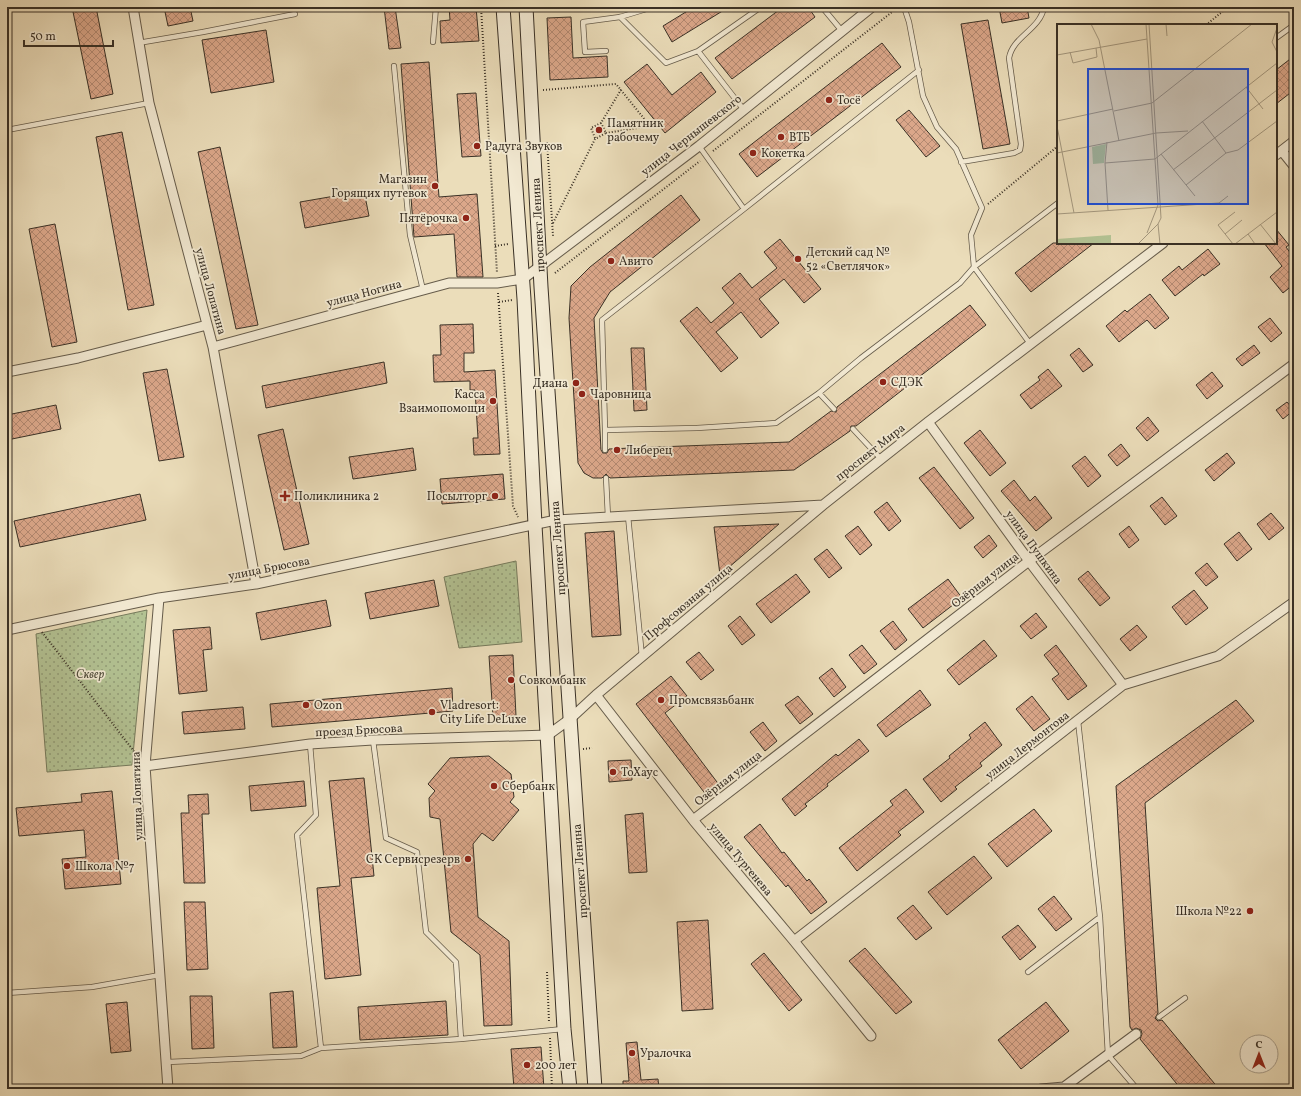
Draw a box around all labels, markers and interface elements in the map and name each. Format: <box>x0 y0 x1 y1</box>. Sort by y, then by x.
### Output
scale bar <box>24 22 113 48</box>
inset map <box>1057 24 1277 244</box>
text: 50 m <box>30 29 56 45</box>
street label: улица Чернышевского <box>638 91 745 180</box>
place label: Тосё <box>837 93 861 109</box>
marker: Тосё <box>824 95 834 105</box>
place label: Памятник рабочему <box>607 116 664 146</box>
marker: Памятник рабочему <box>594 125 604 135</box>
place label: ВТБ <box>789 130 810 146</box>
marker: ВТБ <box>776 132 786 142</box>
place label: Радуга Звуков <box>485 139 562 155</box>
marker: Радуга Звуков <box>472 141 482 151</box>
place label: Кокетка <box>761 146 805 162</box>
marker: Кокетка <box>748 148 758 158</box>
place label: Магазин Горящих путевок <box>331 172 428 202</box>
street label: проспект Ленина <box>529 177 549 273</box>
marker: Магазин Горящих путевок <box>430 181 440 191</box>
place label: Пятёрочка <box>399 211 458 227</box>
marker: Пятёрочка <box>461 213 471 223</box>
place label: Детский сад № 52 «Светлячок» <box>806 245 890 275</box>
street label: улица Лопатина <box>191 246 229 336</box>
place label: Авито <box>619 254 653 270</box>
marker: Детский сад № 52 «Светлячок» <box>793 254 803 264</box>
marker: Авито <box>606 256 616 266</box>
street label: улица Ногина <box>325 276 404 312</box>
place label: СДЭК <box>891 375 923 391</box>
place label: Диана <box>533 376 568 392</box>
marker: СДЭК <box>878 377 888 387</box>
marker: Диана <box>571 378 581 388</box>
place label: Касса Взаимопомощи <box>399 387 485 417</box>
place label: Чаровница <box>590 387 651 403</box>
marker: Чаровница <box>577 389 587 399</box>
marker: Касса Взаимопомощи <box>488 396 498 406</box>
street label: проспект Мира <box>832 420 909 485</box>
place label: Либерец <box>625 443 673 459</box>
marker: Либерец <box>612 445 622 455</box>
place label: Поликлиника 2 <box>294 489 379 505</box>
place label: Посылторг <box>427 489 488 505</box>
marker: Поликлиника 2 <box>279 490 291 502</box>
marker: Посылторг <box>490 491 500 501</box>
street label: проспект Ленина <box>548 500 570 596</box>
street label: улица Пушкина <box>1001 507 1065 588</box>
street label: Озёрная улица <box>949 549 1023 612</box>
street label: улица Брюсова <box>227 553 311 585</box>
street label: Профсоюзная улица <box>641 561 737 645</box>
park label: Сквер <box>76 667 104 683</box>
place label: Совкомбанк <box>519 673 587 689</box>
marker: Совкомбанк <box>506 675 516 685</box>
place label: Промсвязьбанк <box>669 693 755 709</box>
marker: Промсвязьбанк <box>656 695 666 705</box>
place label: Ozon <box>314 698 342 714</box>
place label: Vladresort: City Life DeLuxe <box>440 698 527 728</box>
marker: Ozon <box>301 700 311 710</box>
marker: Vladresort: City Life DeLuxe <box>427 707 437 717</box>
street label: улица Лермонтова <box>982 708 1073 784</box>
street label: проезд Брюсова <box>315 721 403 741</box>
street label: Озёрная улица <box>692 747 766 810</box>
street label: улица Лопатина <box>128 751 148 841</box>
place label: ТоХаус <box>621 765 658 781</box>
marker: ТоХаус <box>608 767 618 777</box>
place label: Сбербанк <box>502 779 555 795</box>
marker: Сбербанк <box>489 781 499 791</box>
street label: улица Тургенева <box>705 820 776 900</box>
street label: проспект Ленина <box>570 823 592 919</box>
place label: СК Сервисрезерв <box>366 852 460 868</box>
marker: СК Сервисрезерв <box>463 854 473 864</box>
place label: Школа №7 <box>75 859 135 875</box>
marker: Школа №7 <box>62 861 72 871</box>
place label: Школа №22 <box>1175 904 1242 920</box>
marker: Школа №22 <box>1245 906 1255 916</box>
north arrow <box>1239 1034 1279 1074</box>
text: С <box>1255 1038 1263 1053</box>
place label: Уралочка <box>640 1046 692 1062</box>
marker: Уралочка <box>627 1048 637 1058</box>
place label: 200 лет <box>535 1058 577 1074</box>
marker: 200 лет <box>522 1060 532 1070</box>

